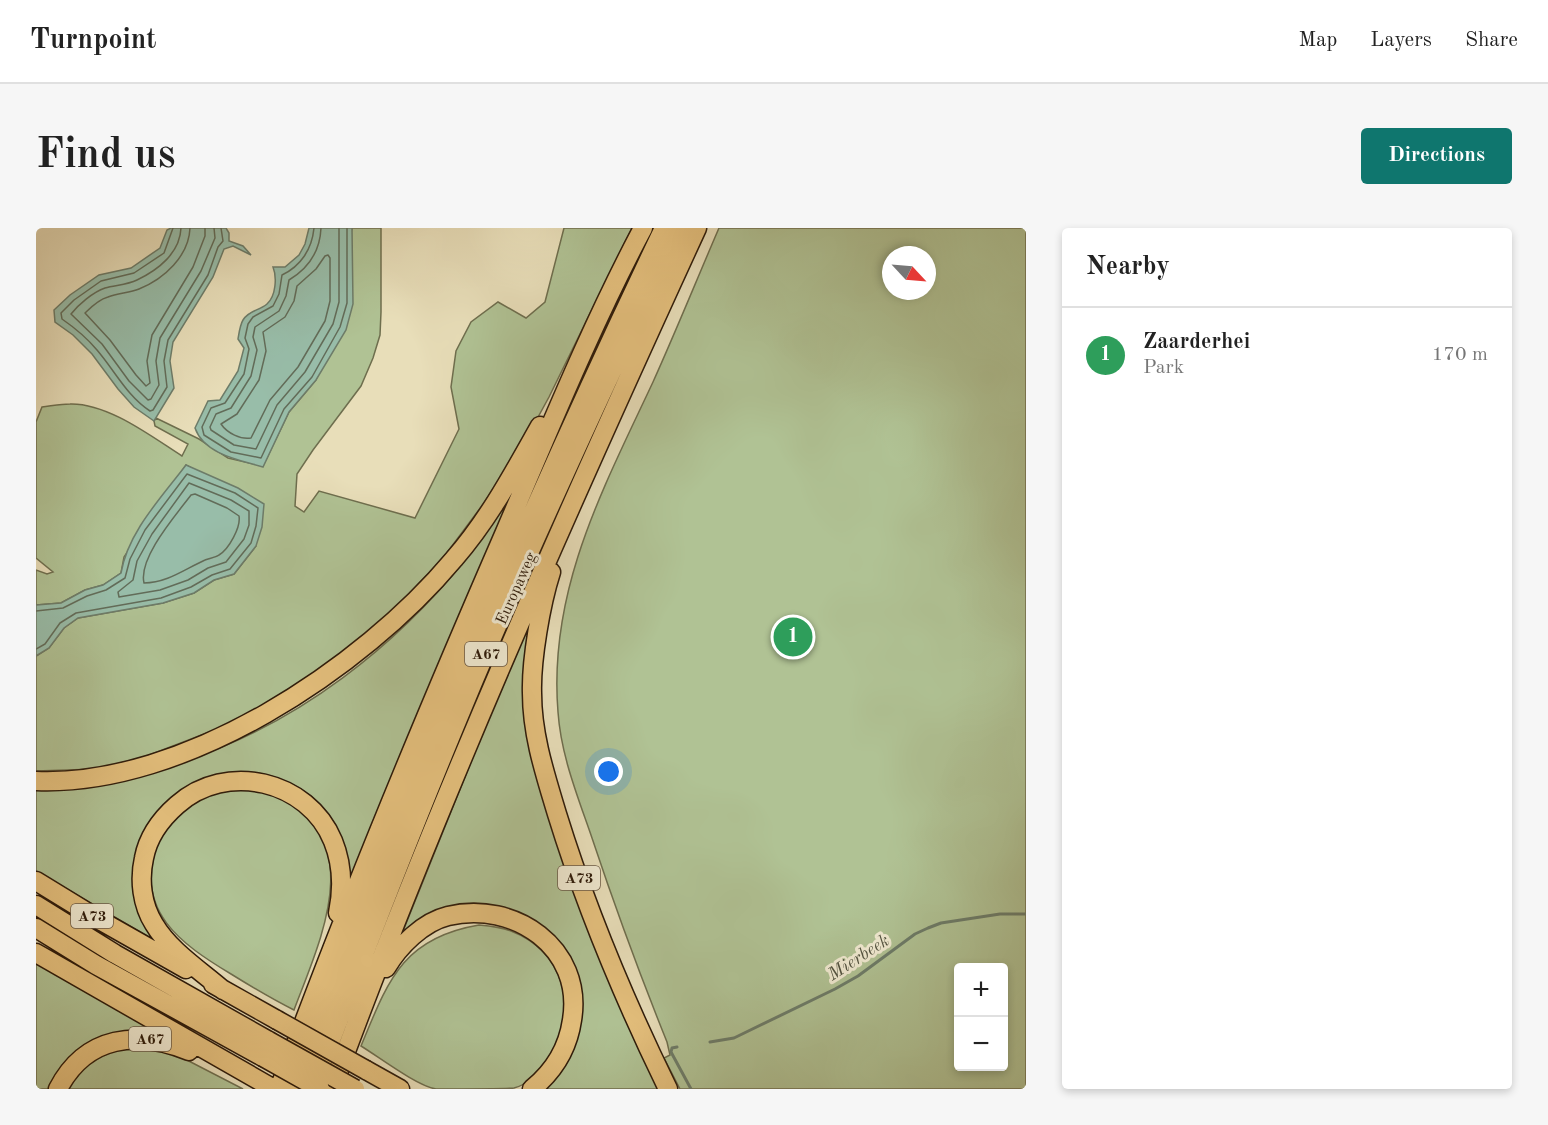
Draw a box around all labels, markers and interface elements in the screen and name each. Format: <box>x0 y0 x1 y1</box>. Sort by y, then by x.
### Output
text: Turnpoint <box>30 27 157 55</box>
text: Map <box>1298 30 1337 51</box>
text: Layers <box>1370 30 1432 51</box>
text: Share <box>1465 30 1518 51</box>
button: Directions <box>1361 128 1512 184</box>
text: Find us <box>36 135 175 177</box>
north arrow <box>882 246 936 300</box>
text: Nearby <box>1086 254 1170 280</box>
text: Zaarderhei <box>1143 331 1250 353</box>
text: 1 <box>1100 345 1111 365</box>
text: 170 m <box>1432 345 1488 365</box>
text: Park <box>1143 358 1184 378</box>
street label: Europaweg <box>494 550 540 627</box>
pin: 1 <box>774 614 813 660</box>
road number: A67 <box>465 642 507 666</box>
your location <box>594 757 623 786</box>
road number: A73 <box>558 866 600 890</box>
road number: A73 <box>71 904 113 928</box>
water label: Mierbeek <box>824 931 893 985</box>
map controls <box>954 963 1008 1071</box>
button: + <box>954 963 1008 1017</box>
button: − <box>954 1017 1008 1071</box>
road number: A67 <box>129 1027 171 1051</box>

